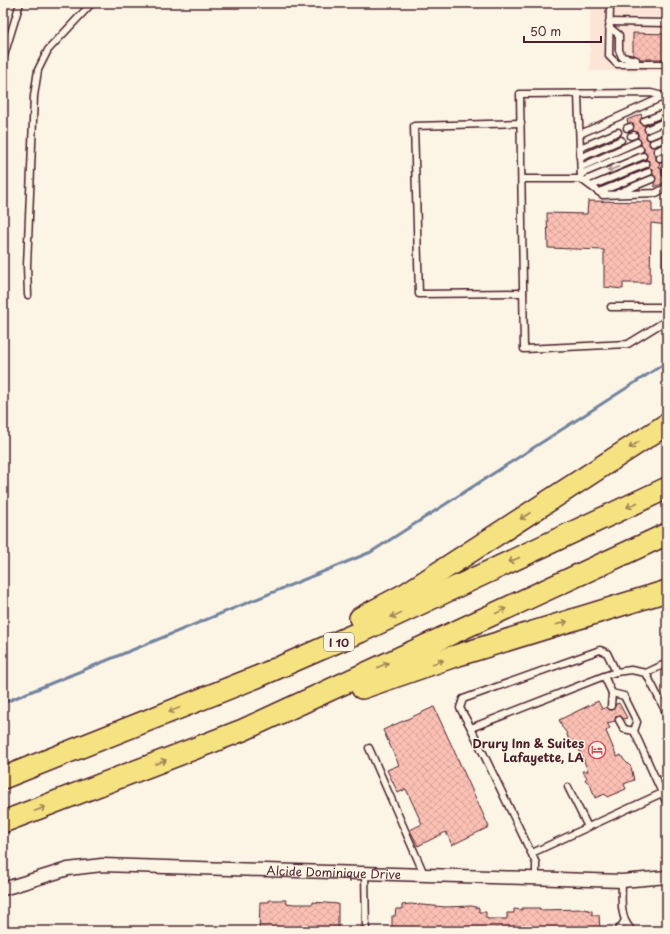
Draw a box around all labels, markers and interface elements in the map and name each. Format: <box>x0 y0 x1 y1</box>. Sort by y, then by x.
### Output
scale bar <box>524 18 601 44</box>
text: 50 m <box>530 22 561 40</box>
one-way arrow <box>608 165 620 173</box>
one-way arrow <box>628 441 640 449</box>
one-way arrow <box>626 502 638 509</box>
one-way arrow <box>519 512 531 520</box>
one-way arrow <box>508 557 520 564</box>
one-way arrow <box>494 607 506 614</box>
one-way arrow <box>391 612 403 619</box>
one-way arrow <box>556 619 569 626</box>
road number: I 10 <box>324 633 354 651</box>
one-way arrow <box>432 658 445 665</box>
one-way arrow <box>376 661 388 668</box>
one-way arrow <box>168 707 180 714</box>
place label: Drury Inn & Suites Lafayette, LA <box>473 734 584 766</box>
hotel icon: Drury Inn & Suites Lafayette, LA <box>587 740 607 760</box>
one-way arrow <box>154 757 166 765</box>
one-way arrow <box>33 804 45 812</box>
street label: Alcide Dominique Drive <box>266 861 401 883</box>

